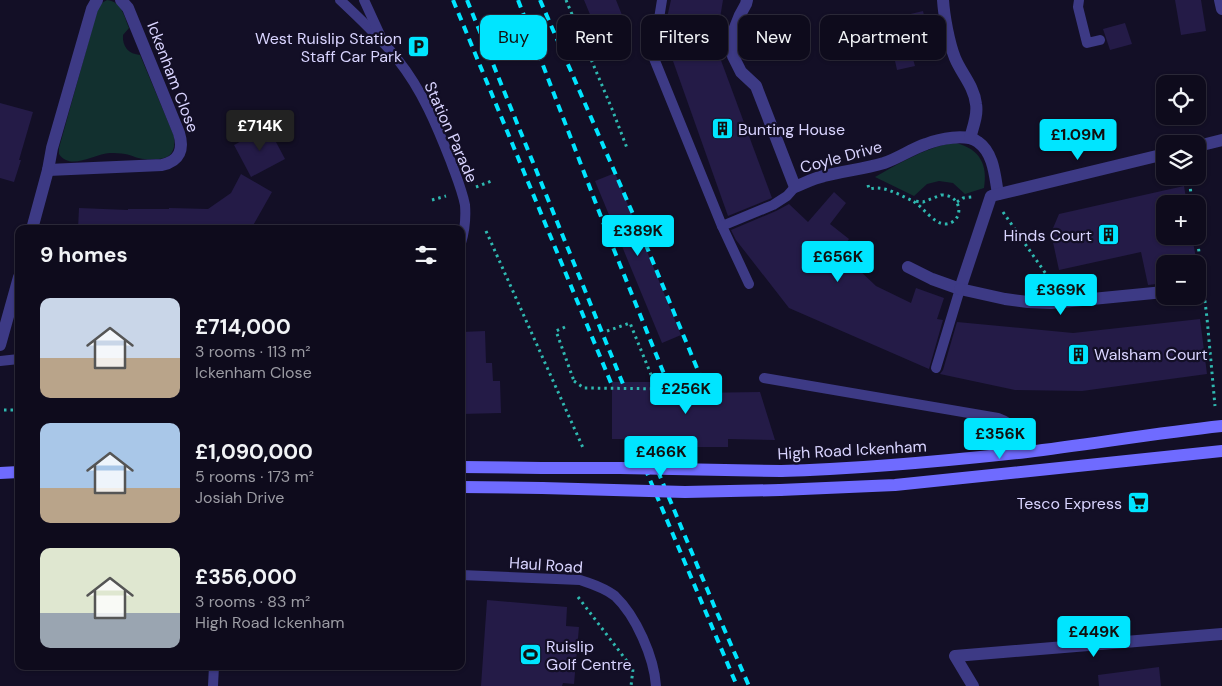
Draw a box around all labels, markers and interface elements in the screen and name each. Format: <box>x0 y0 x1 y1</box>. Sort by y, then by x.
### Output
chip: Buy <box>480 15 547 60</box>
chip: Rent <box>557 15 631 60</box>
chip: Filters <box>641 15 728 60</box>
chip: New <box>738 15 810 60</box>
chip: Apartment <box>820 15 946 60</box>
street label: Ickenham Close <box>142 19 204 135</box>
place label: West Ruislip Station Staff Car Park <box>255 28 402 67</box>
parking icon: West Ruislip Station Staff Car Park <box>406 35 430 59</box>
map controls <box>1156 75 1206 305</box>
button: locate <box>1156 75 1206 125</box>
street label: Station Parade <box>419 78 483 186</box>
pin: £714K <box>225 110 295 152</box>
text: £714K <box>237 115 283 136</box>
building icon: Bunting House <box>710 117 734 141</box>
place label: Bunting House <box>738 119 845 140</box>
pin: £1.09M <box>1037 119 1119 161</box>
text: £1.09M <box>1051 124 1105 145</box>
button: layers <box>1156 135 1206 185</box>
street label: Coyle Drive <box>798 136 884 178</box>
button: + <box>1156 195 1206 245</box>
pin: £389K <box>603 214 673 257</box>
text: £389K <box>613 220 663 241</box>
building icon: Hinds Court <box>1096 223 1120 247</box>
place label: Hinds Court <box>1003 225 1092 246</box>
pin: £656K <box>803 240 873 283</box>
text: 9 homes <box>40 241 128 269</box>
icon: filters <box>412 241 440 269</box>
text: £656K <box>813 246 863 267</box>
button: − <box>1156 255 1206 305</box>
pin: £369K <box>1026 274 1096 316</box>
text: £369K <box>1036 279 1086 300</box>
text: £714,000 <box>195 313 291 341</box>
icon: home <box>80 318 140 378</box>
text: 3 rooms · 113 m² <box>195 341 311 362</box>
building icon: Walsham Court <box>1066 342 1090 366</box>
place label: Walsham Court <box>1094 344 1208 365</box>
text: Ickenham Close <box>195 362 312 383</box>
pin: £256K <box>651 372 721 415</box>
text: £256K <box>661 378 711 399</box>
pin: £356K <box>965 418 1035 460</box>
text: £356K <box>975 423 1025 444</box>
pin: £466K <box>626 436 696 478</box>
street label: High Road Ickenham <box>777 436 927 464</box>
text: £1,090,000 <box>195 438 313 466</box>
text: £466K <box>635 441 687 462</box>
icon: home <box>80 443 140 503</box>
text: 5 rooms · 173 m² <box>195 466 314 487</box>
text: Josiah Drive <box>195 487 284 508</box>
supermarket icon: Tesco Express <box>1126 491 1150 515</box>
place label: Tesco Express <box>1017 493 1122 514</box>
street label: Haul Road <box>508 552 584 578</box>
text: £356,000 <box>195 563 297 591</box>
icon: home <box>80 568 140 628</box>
text: 3 rooms · 83 m² <box>195 591 310 612</box>
text: High Road Ickenham <box>195 612 344 633</box>
pin: £449K <box>1059 616 1129 658</box>
text: £449K <box>1068 621 1120 642</box>
place label: Ruislip Golf Centre <box>546 636 632 675</box>
sports icon: Ruislip Golf Centre <box>518 643 542 667</box>

